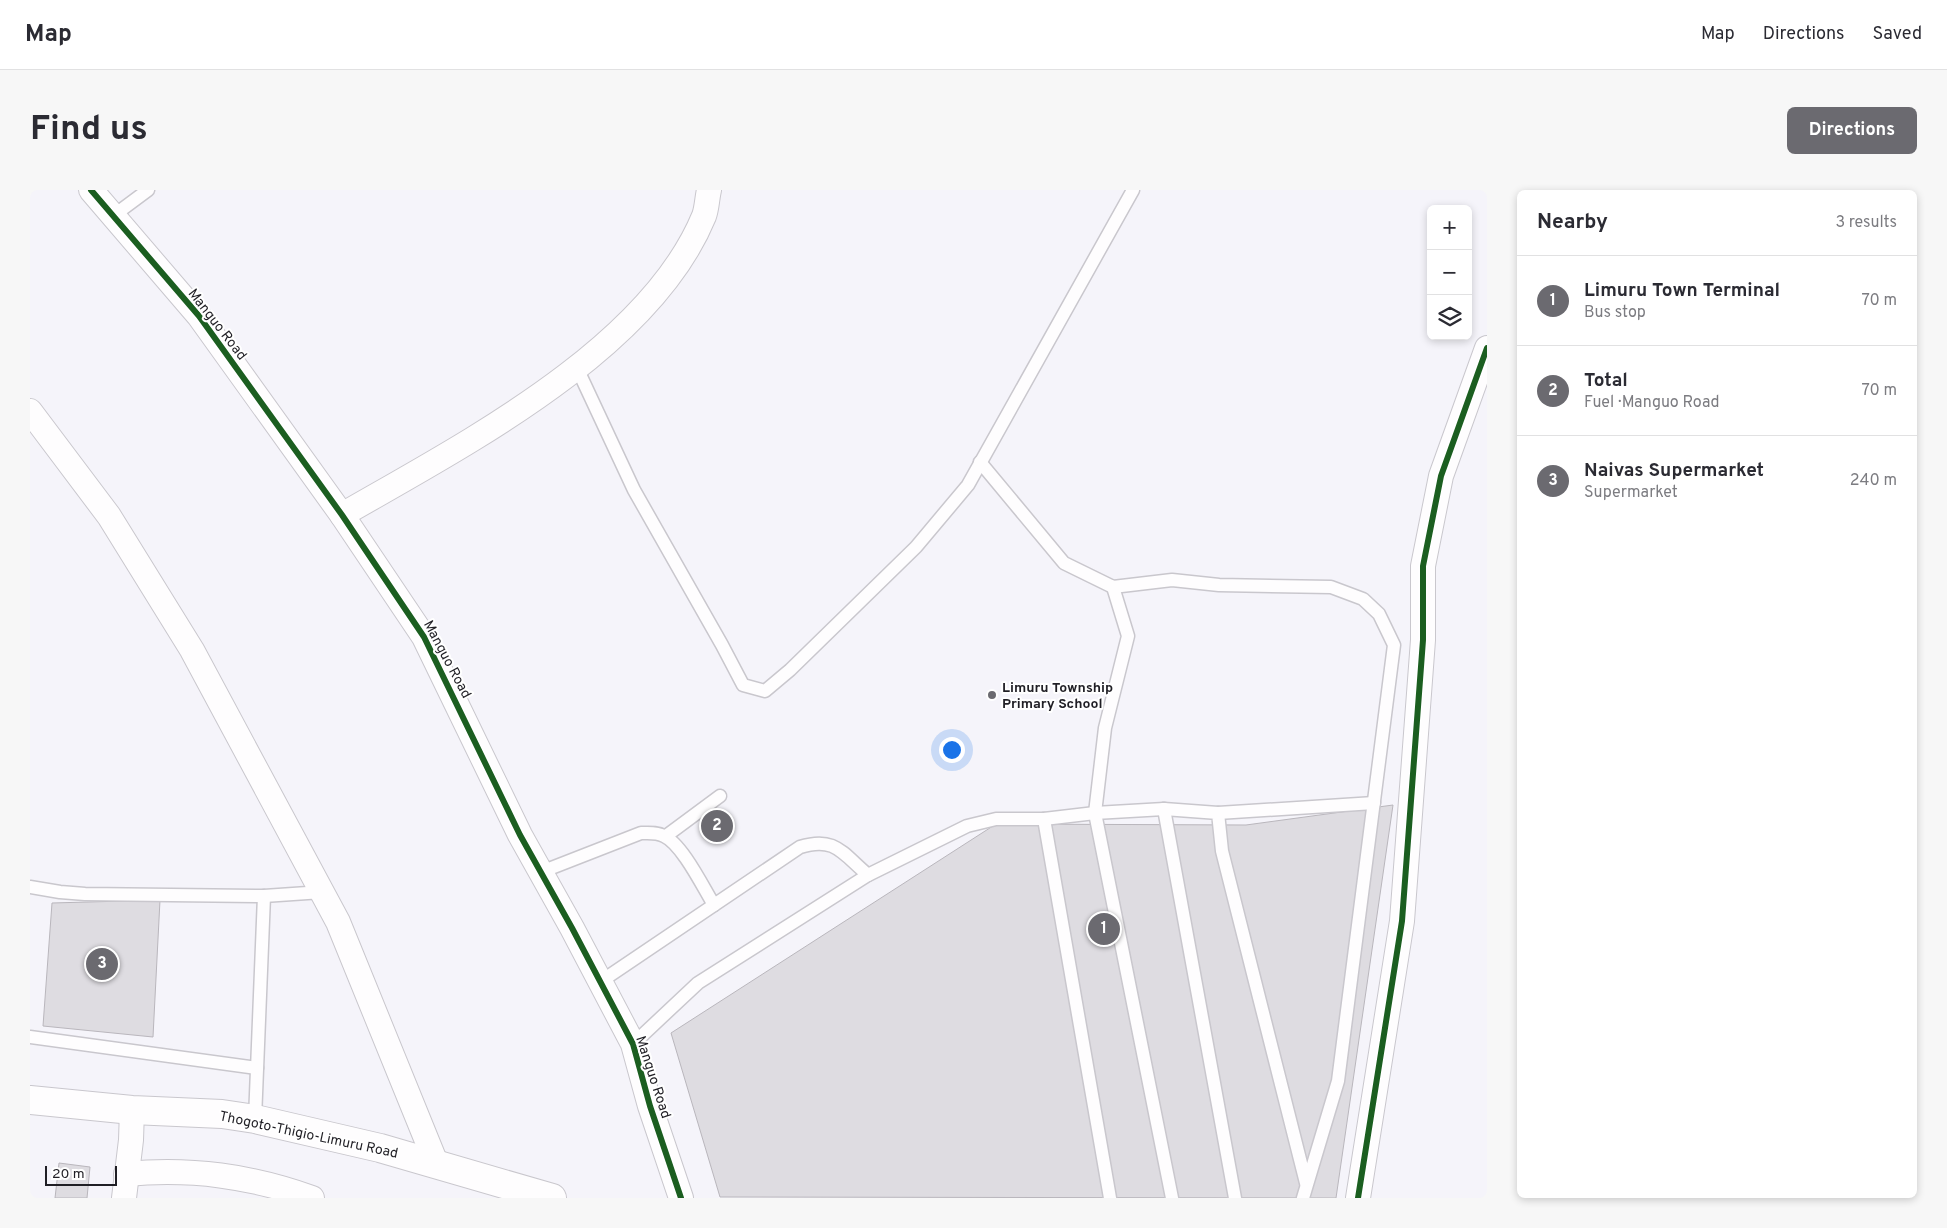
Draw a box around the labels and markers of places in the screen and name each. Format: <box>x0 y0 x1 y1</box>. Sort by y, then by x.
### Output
place label: Limuru Township Primary School <box>1002 680 1113 713</box>
marker: Limuru Township Primary School <box>986 689 998 701</box>
pin: 2 <box>701 807 733 845</box>
pin: 1 <box>1088 910 1120 948</box>
pin: 3 <box>86 945 118 983</box>

